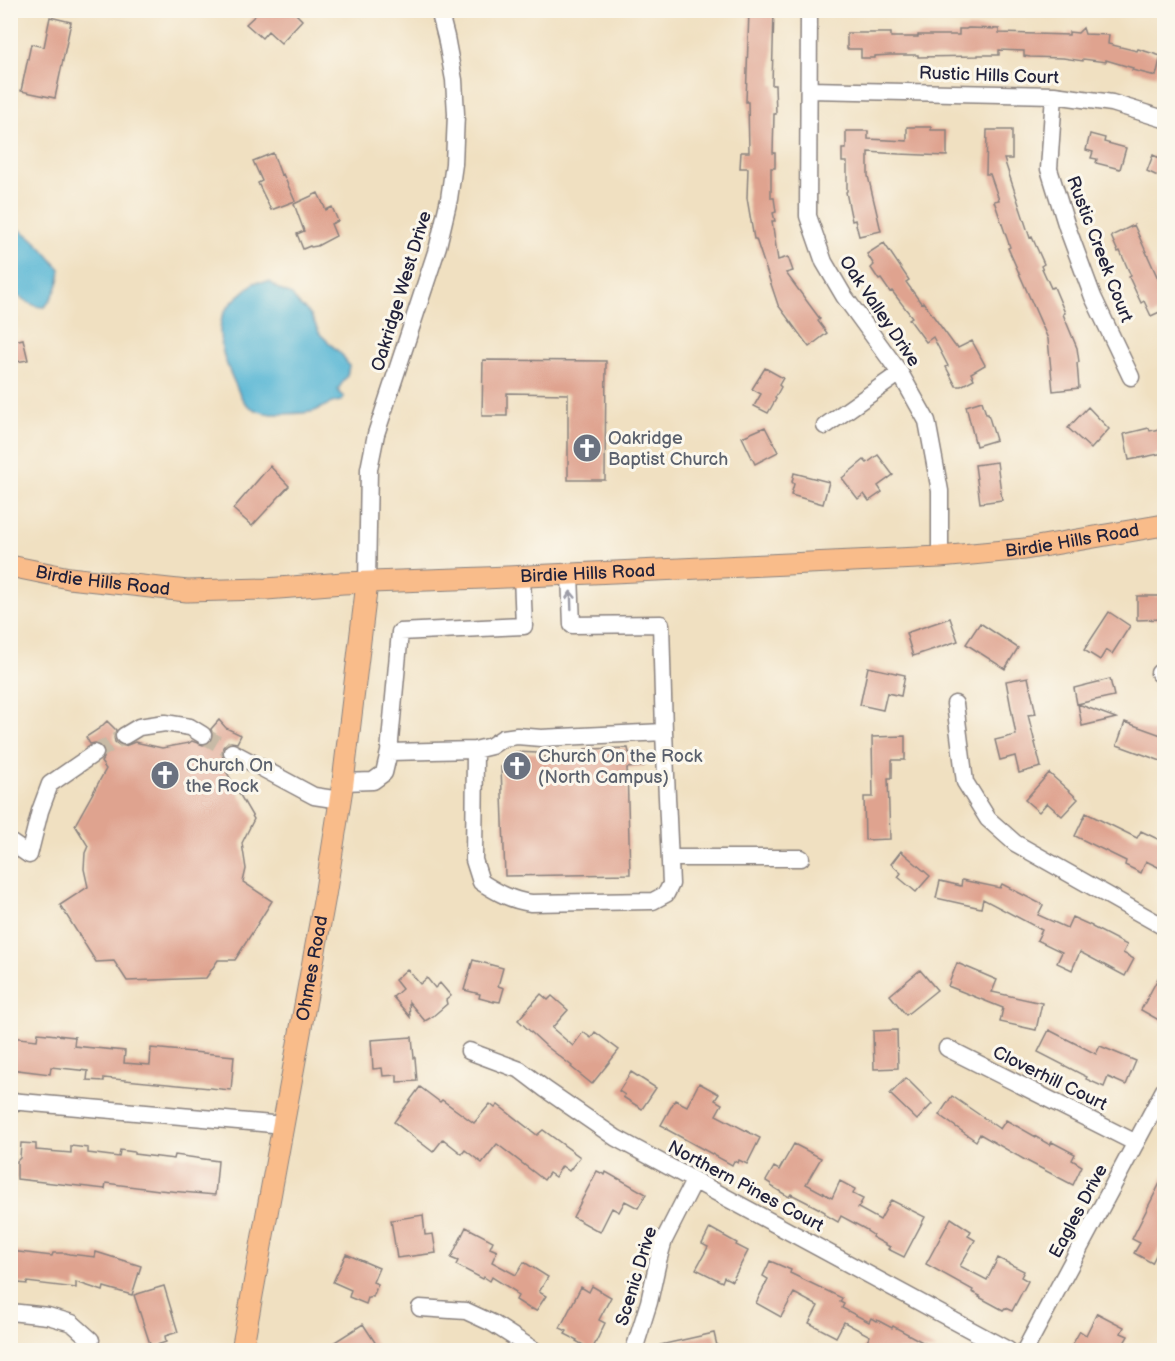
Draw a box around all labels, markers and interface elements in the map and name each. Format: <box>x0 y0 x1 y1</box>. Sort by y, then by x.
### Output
street label: Rustic Hills Court <box>919 63 1060 88</box>
street label: Rustic Creek Court <box>1062 173 1137 326</box>
street label: Oakridge West Drive <box>367 208 436 374</box>
street label: Oak Valley Drive <box>835 252 925 371</box>
place label: Oakridge Baptist Church <box>608 428 728 470</box>
church icon: Oakridge Baptist Church <box>571 432 603 464</box>
street label: Birdie Hills Road <box>1004 519 1141 562</box>
street label: Birdie Hills Road <box>519 560 656 587</box>
street label: Birdie Hills Road <box>33 561 171 600</box>
one-way arrow <box>565 590 576 610</box>
place label: Church On the Rock (North Campus) <box>538 746 703 788</box>
church icon: Church On the Rock (North Campus) <box>501 750 533 782</box>
place label: Church On the Rock <box>186 755 273 797</box>
church icon: Church On the Rock <box>149 759 181 791</box>
street label: Ohmes Road <box>292 914 332 1023</box>
street label: Cloverhill Court <box>989 1042 1111 1115</box>
street label: Northern Pines Court <box>664 1136 828 1237</box>
street label: Eagles Drive <box>1045 1161 1112 1262</box>
street label: Scenic Drive <box>611 1224 662 1328</box>

